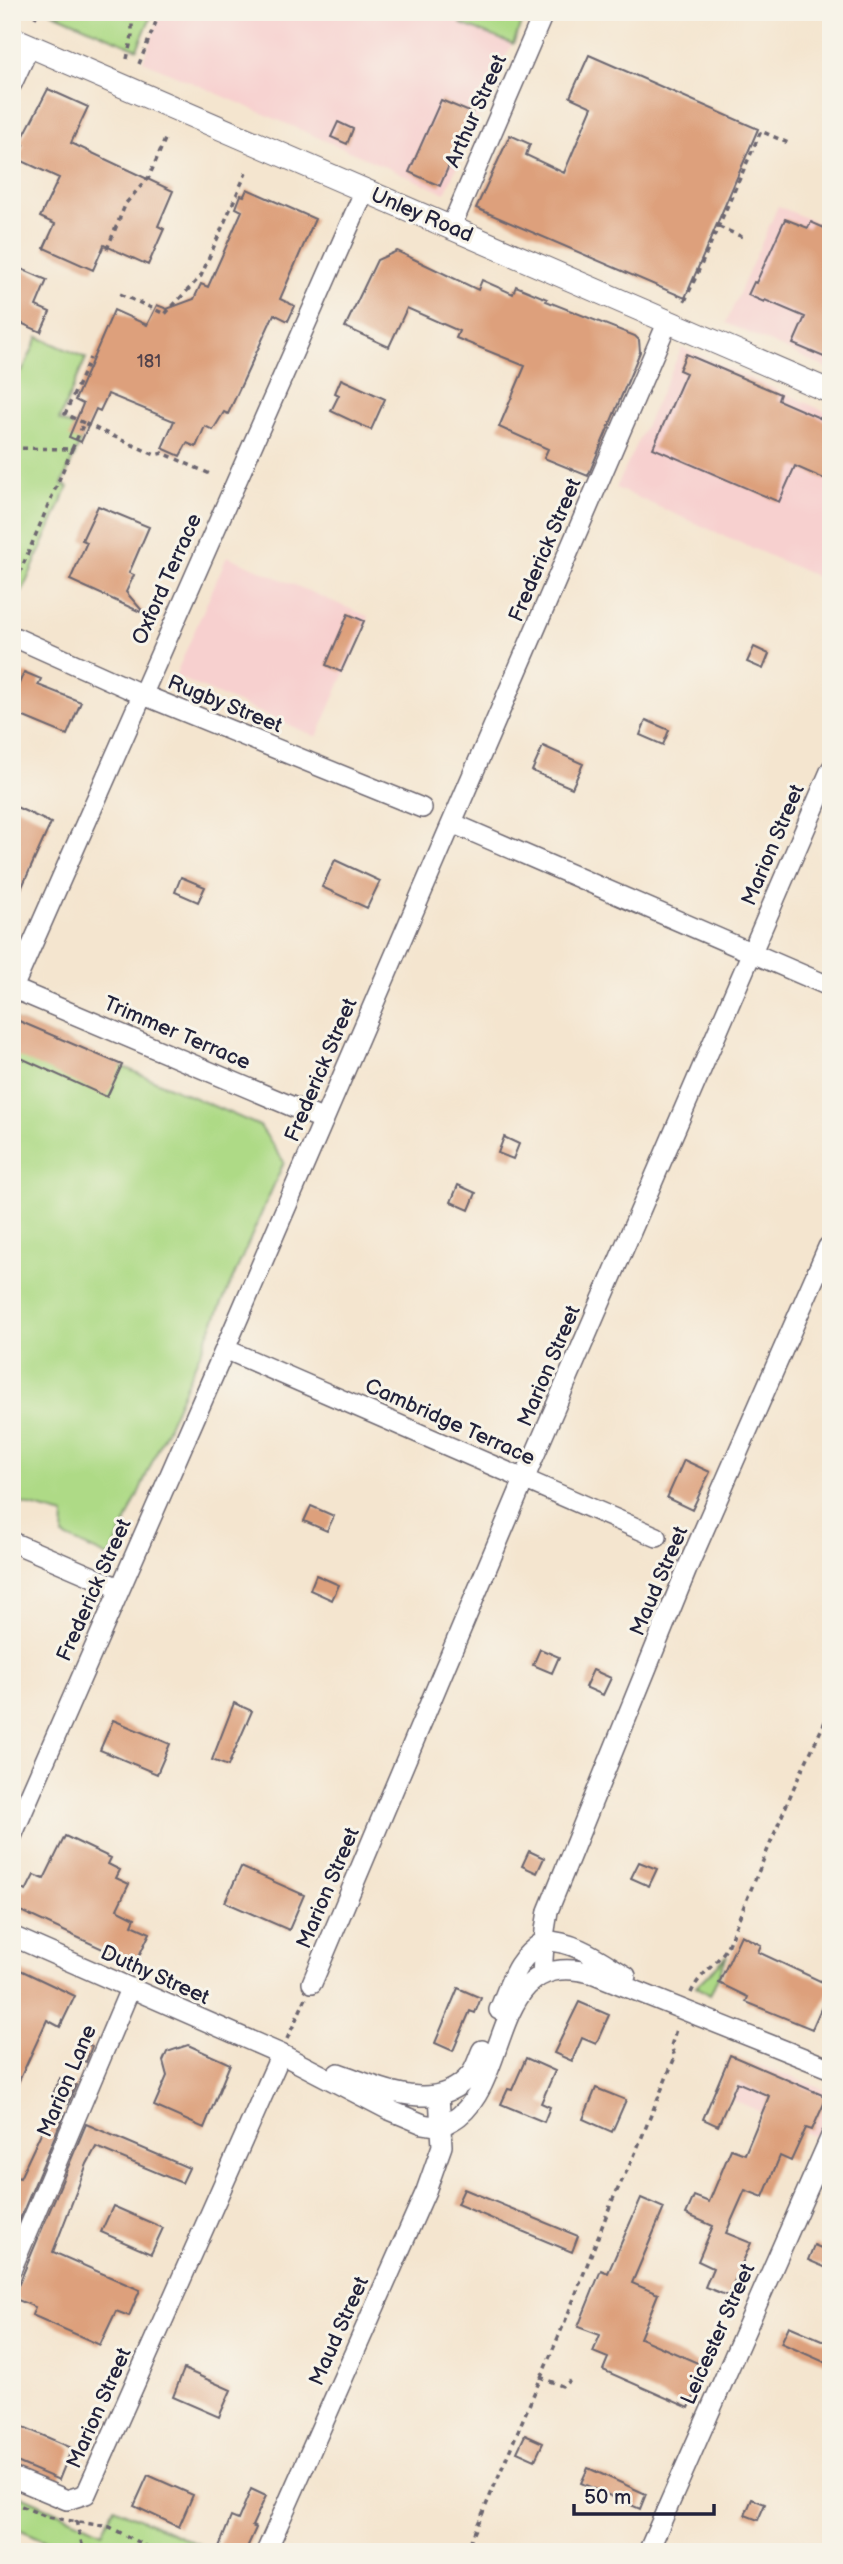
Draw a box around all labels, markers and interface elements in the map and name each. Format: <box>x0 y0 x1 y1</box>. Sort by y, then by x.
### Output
street label: Arthur Street <box>440 50 512 171</box>
street label: Unley Road <box>367 182 477 248</box>
house number: 181 <box>137 351 161 372</box>
street label: Frederick Street <box>504 474 587 626</box>
street label: Oxford Terrace <box>127 510 207 648</box>
street label: Rugby Street <box>164 670 286 739</box>
street label: Marion Street <box>736 780 810 909</box>
street label: Trimmer Terrace <box>100 991 254 1075</box>
street label: Frederick Street <box>280 994 363 1146</box>
street label: Marion Street <box>512 1301 586 1430</box>
street label: Cambridge Terrace <box>361 1373 539 1471</box>
street label: Frederick Street <box>51 1514 137 1665</box>
street label: Maud Street <box>625 1522 694 1640</box>
street label: Marion Street <box>291 1823 365 1952</box>
street label: Duthy Street <box>97 1940 214 2010</box>
street label: Marion Lane <box>32 2021 102 2141</box>
street label: Leicester Street <box>676 2259 760 2408</box>
street label: Maud Street <box>304 2272 374 2389</box>
street label: Marion Street <box>61 2343 137 2472</box>
scale bar <box>574 2473 714 2517</box>
text: 50 m <box>584 2485 631 2510</box>

